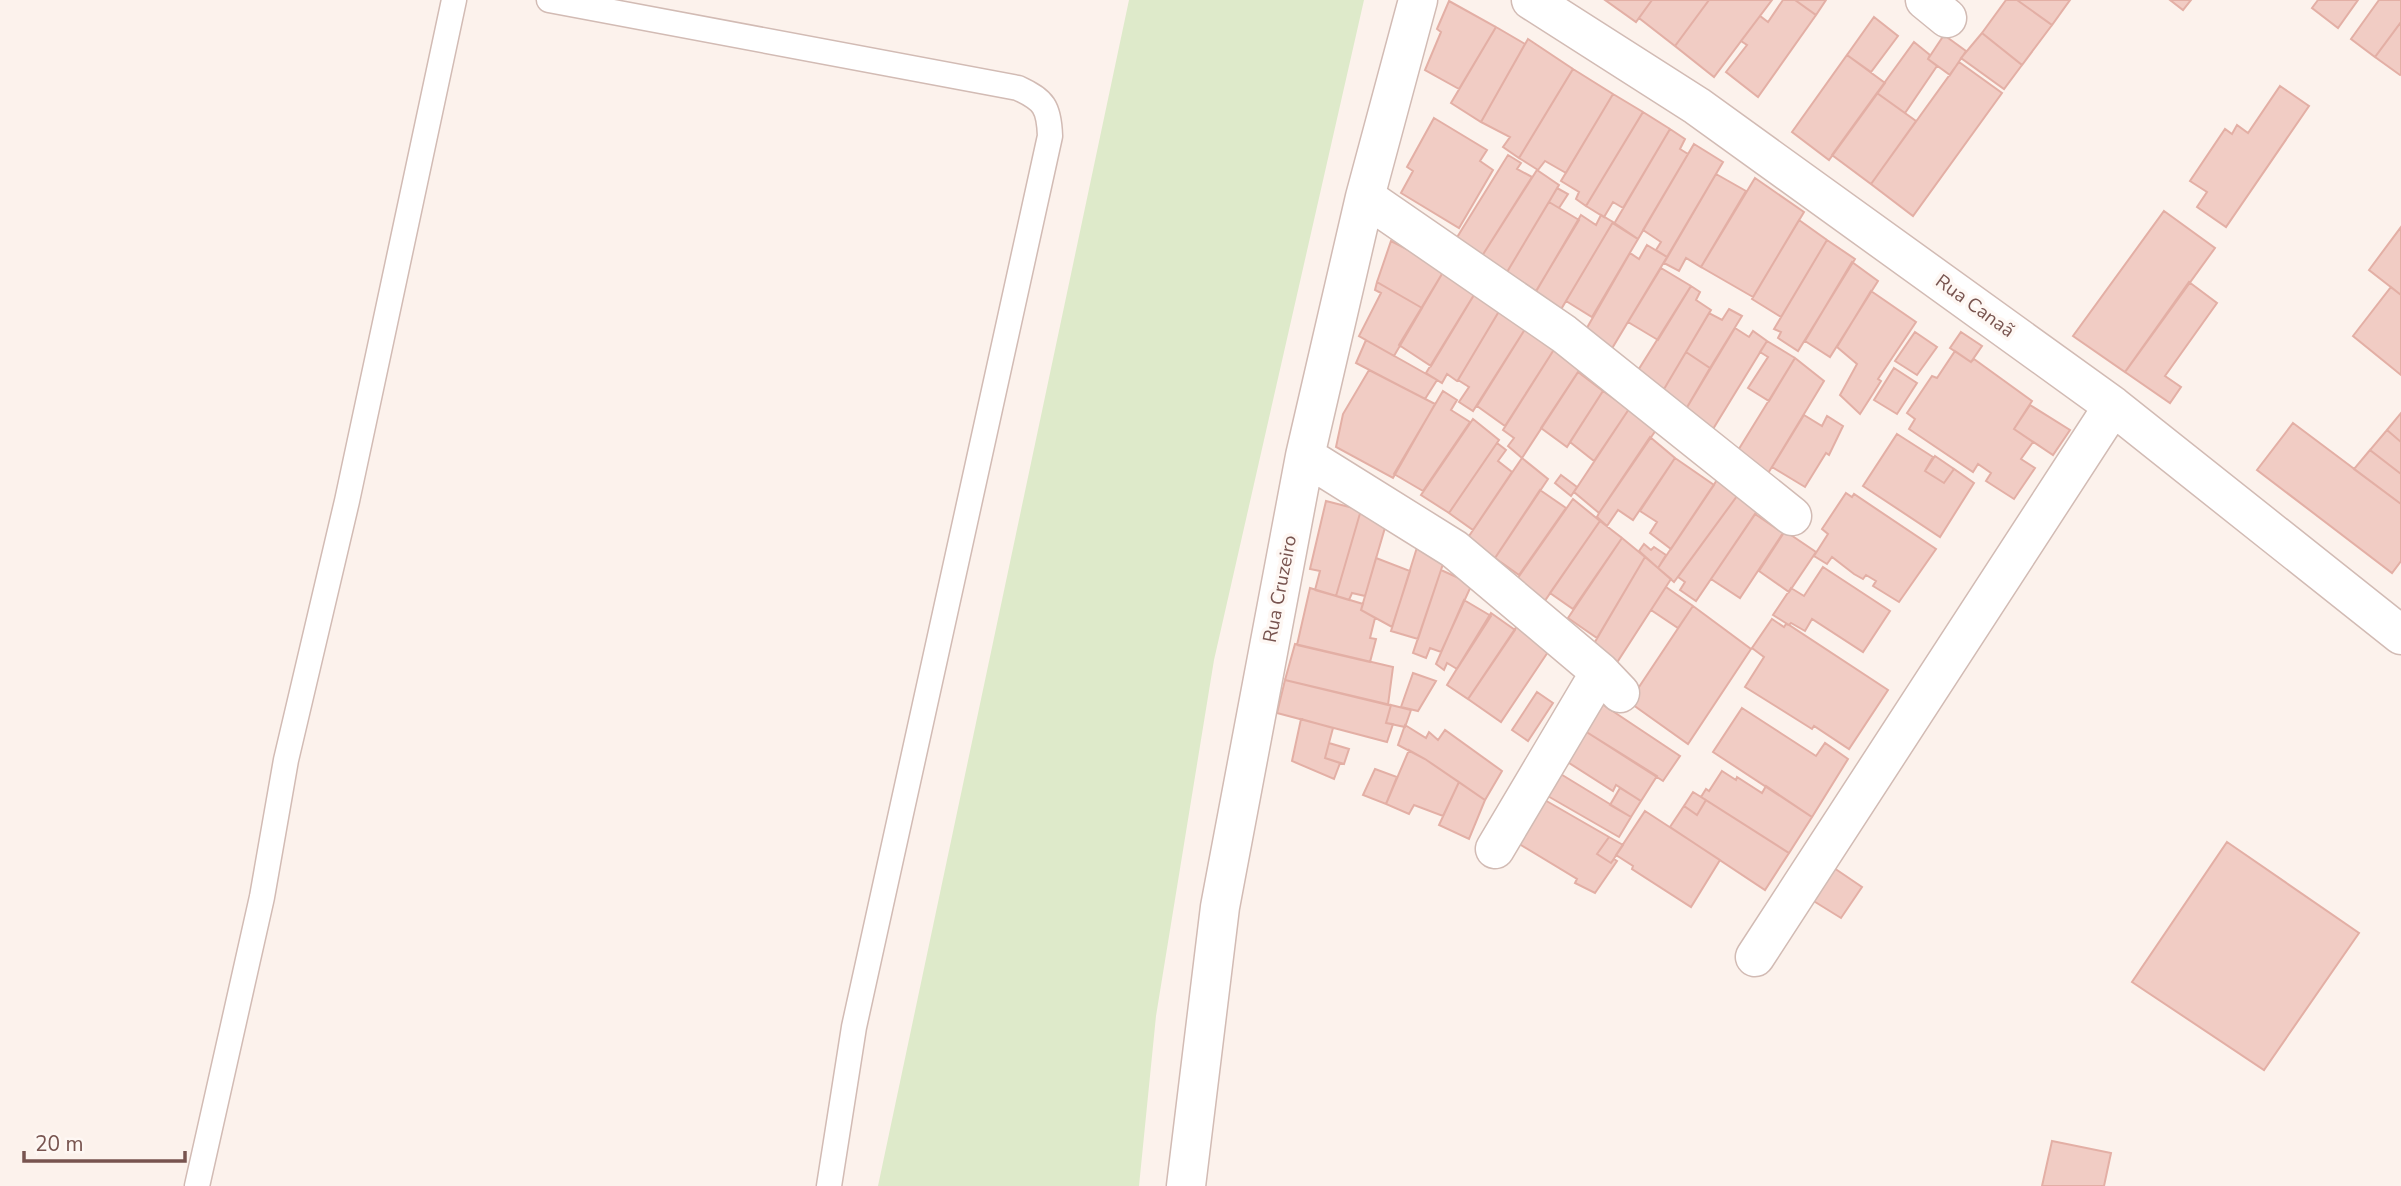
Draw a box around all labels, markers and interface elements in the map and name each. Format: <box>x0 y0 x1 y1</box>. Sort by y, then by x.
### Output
street label: Rua Canaã <box>1930 268 2020 344</box>
street label: Rua Cruzeiro <box>1257 533 1303 645</box>
scale bar <box>24 1120 186 1164</box>
text: 20 m <box>35 1130 84 1158</box>

